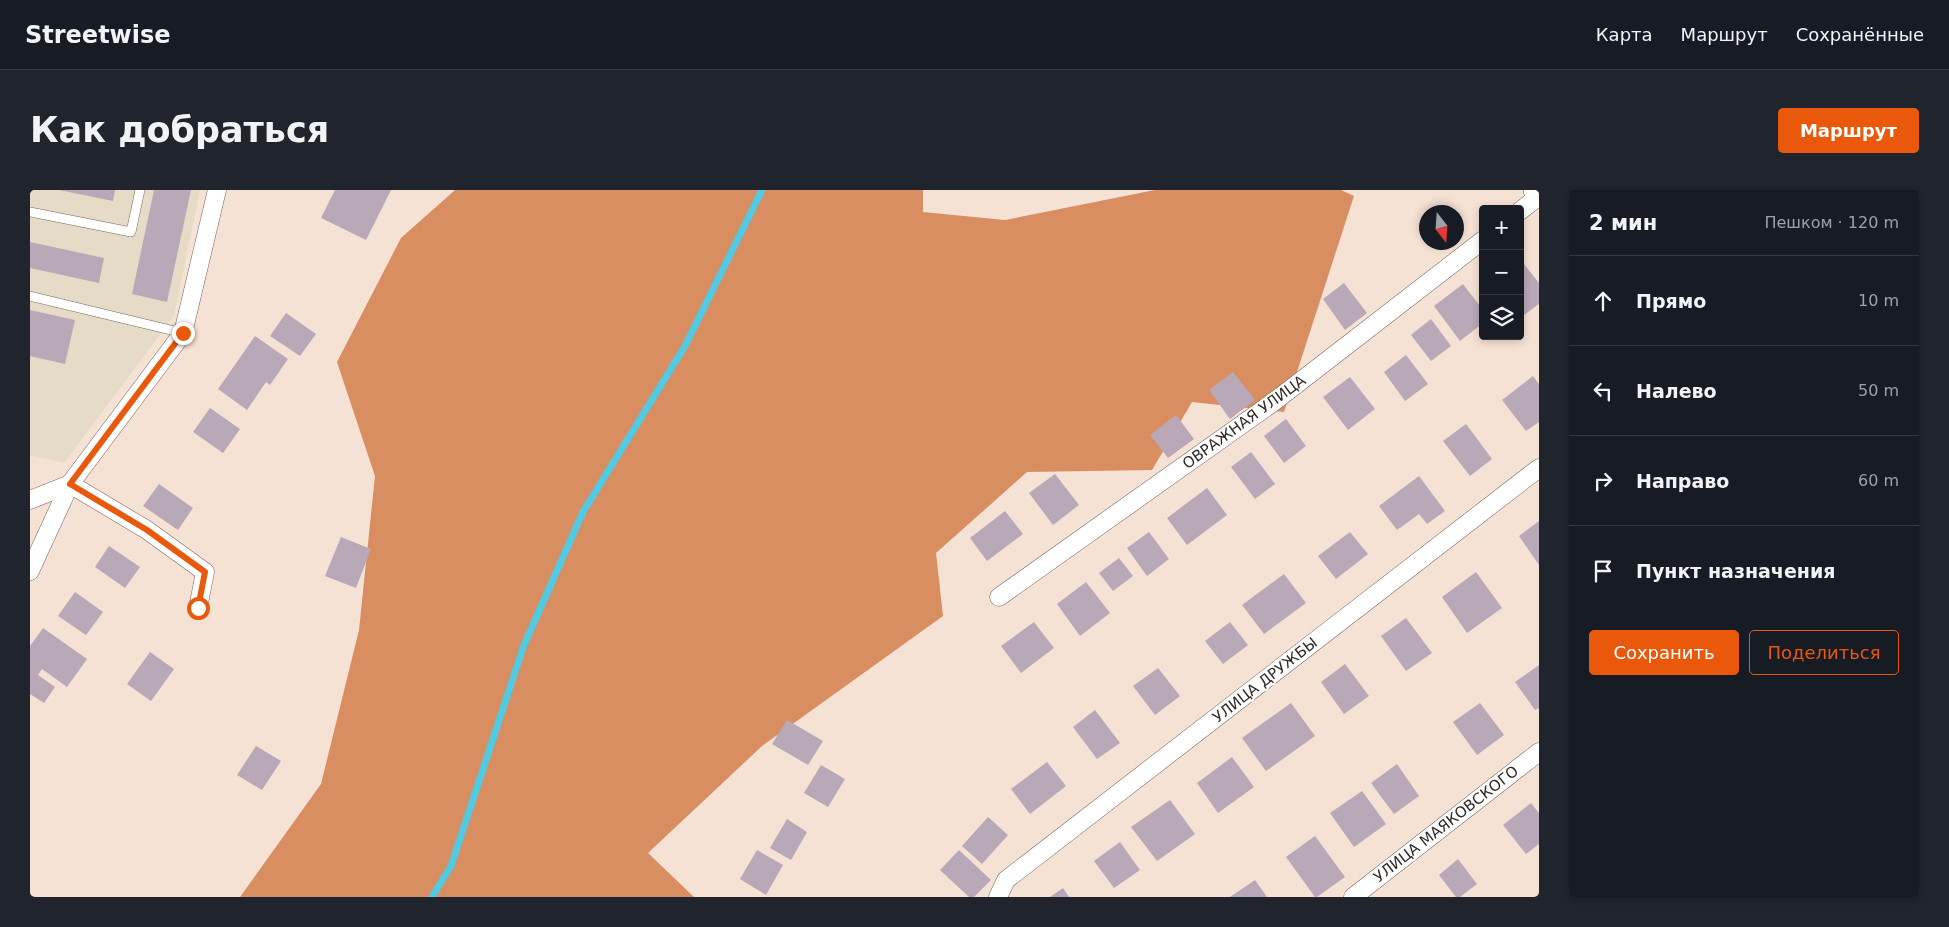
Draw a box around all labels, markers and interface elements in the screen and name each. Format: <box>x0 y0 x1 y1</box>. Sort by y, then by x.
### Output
text: Streetwise <box>25 21 171 49</box>
text: Карта <box>1596 24 1653 45</box>
text: Маршрут <box>1681 24 1768 45</box>
text: Сохранённые <box>1796 24 1924 45</box>
button: Маршрут <box>1778 108 1919 153</box>
text: Как добраться <box>30 110 329 150</box>
north arrow <box>1419 205 1464 250</box>
map controls <box>1479 205 1524 340</box>
button: + <box>1479 205 1524 250</box>
text: 2 мин <box>1589 211 1657 235</box>
text: Пешком · 120 m <box>1764 213 1899 232</box>
button: − <box>1479 250 1524 295</box>
icon: ahead <box>1589 287 1617 315</box>
text: Прямо <box>1636 290 1706 312</box>
text: 10 m <box>1858 291 1899 310</box>
button: layers <box>1479 295 1524 340</box>
route end <box>172 322 195 345</box>
street label: ОВРАЖНАЯ УЛИЦА <box>1179 371 1310 473</box>
icon: left <box>1589 377 1617 405</box>
text: Налево <box>1636 380 1717 402</box>
text: 50 m <box>1858 381 1899 400</box>
icon: right <box>1589 467 1617 495</box>
text: Направо <box>1636 470 1729 492</box>
text: 60 m <box>1858 471 1899 490</box>
icon: arrive <box>1589 557 1617 585</box>
text: Пункт назначения <box>1636 560 1835 582</box>
route start <box>187 597 210 620</box>
button: Сохранить <box>1589 630 1739 675</box>
button: Поделиться <box>1749 630 1899 675</box>
street label: УЛИЦА ДРУЖБЫ <box>1209 634 1321 726</box>
street label: УЛИЦА МАЯКОВСКОГО <box>1370 762 1522 886</box>

